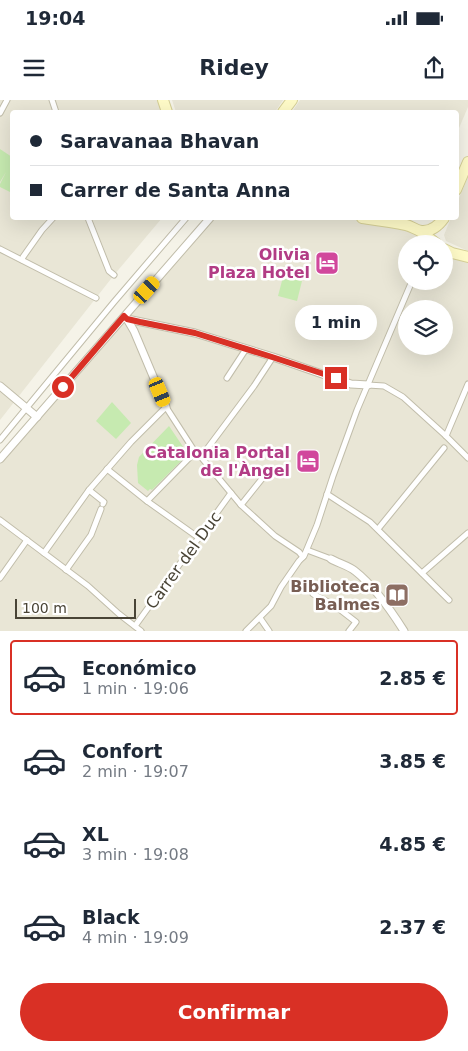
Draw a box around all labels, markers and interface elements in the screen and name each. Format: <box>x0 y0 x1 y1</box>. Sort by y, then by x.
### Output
text: 19:04 <box>25 7 85 29</box>
icon: menu <box>20 54 48 82</box>
icon: share <box>420 54 448 82</box>
text: Ridey <box>199 55 269 80</box>
text: Saravanaa Bhavan <box>60 130 259 152</box>
text: Carrer de Santa Anna <box>60 179 291 201</box>
map controls <box>398 235 453 355</box>
button: locate <box>398 235 453 290</box>
place label: Olivia Plaza Hotel <box>208 245 310 282</box>
hotel icon: Olivia Plaza Hotel <box>314 250 340 276</box>
car <box>131 274 162 306</box>
button: layers <box>398 300 453 355</box>
callout: 1 min <box>295 306 377 340</box>
text: 1 min <box>311 313 361 332</box>
route end <box>325 367 347 389</box>
car <box>147 375 172 409</box>
route start <box>52 376 74 398</box>
place label: Catalonia Portal de l'Àngel <box>145 443 290 480</box>
hotel icon: Catalonia Portal de l'Àngel <box>295 448 321 474</box>
street label: Carrer del Duc <box>142 508 225 613</box>
place label: Biblioteca Balmes <box>290 577 380 614</box>
library icon: Biblioteca Balmes <box>384 582 410 608</box>
scale bar <box>15 596 136 619</box>
text: 100 m <box>22 600 67 616</box>
icon: car <box>22 655 67 700</box>
text: Económico <box>82 657 197 679</box>
text: 2.85 € <box>379 667 446 689</box>
text: 1 min · 19:06 <box>82 679 189 698</box>
icon: car <box>22 738 67 783</box>
text: Confort <box>82 740 162 762</box>
text: 3.85 € <box>379 750 446 772</box>
text: 2 min · 19:07 <box>82 762 189 781</box>
icon: car <box>22 821 67 866</box>
text: XL <box>82 823 109 845</box>
text: 4.85 € <box>379 833 446 855</box>
text: 3 min · 19:08 <box>82 845 189 864</box>
icon: car <box>22 904 67 949</box>
text: Black <box>82 906 140 928</box>
text: 2.37 € <box>379 916 446 938</box>
text: 4 min · 19:09 <box>82 928 189 947</box>
button: Confirmar <box>20 983 448 1041</box>

